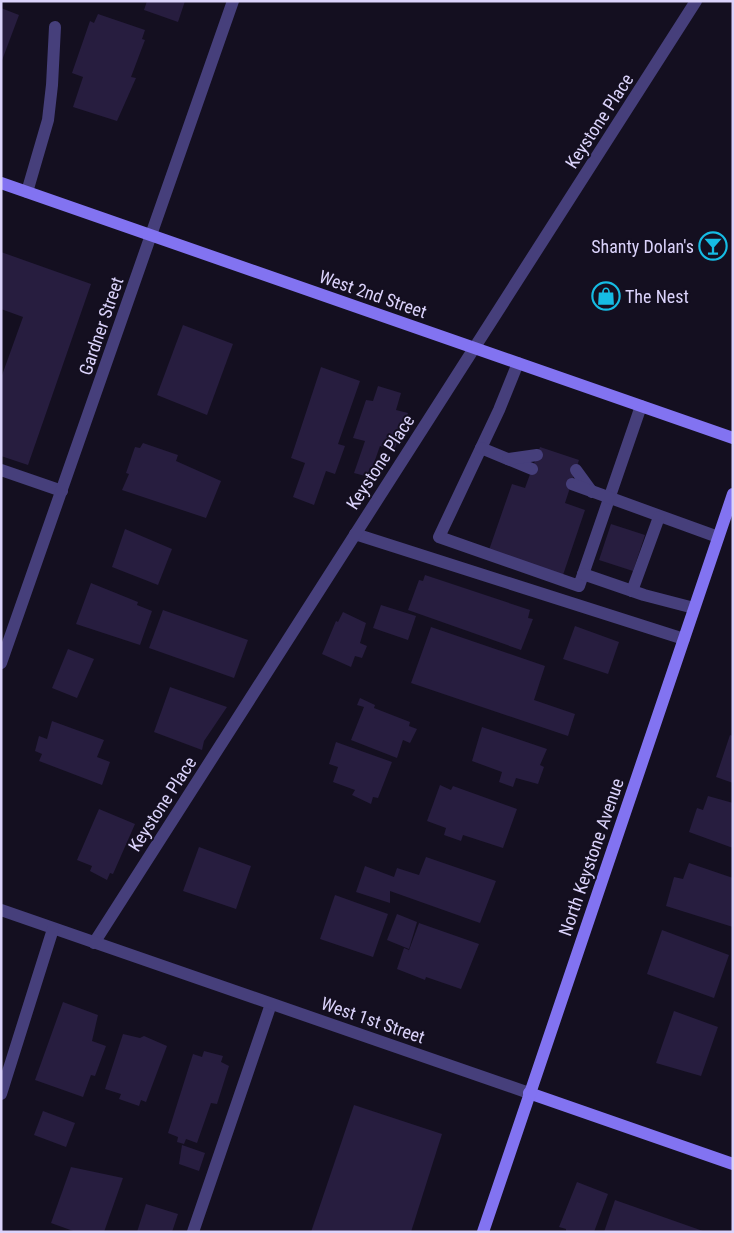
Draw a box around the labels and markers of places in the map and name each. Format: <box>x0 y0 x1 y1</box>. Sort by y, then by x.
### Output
bar icon: Shanty Dolan's <box>698 231 728 261</box>
place label: Shanty Dolan's <box>591 236 694 257</box>
shop icon: The Nest <box>591 281 621 311</box>
place label: The Nest <box>625 286 689 307</box>

